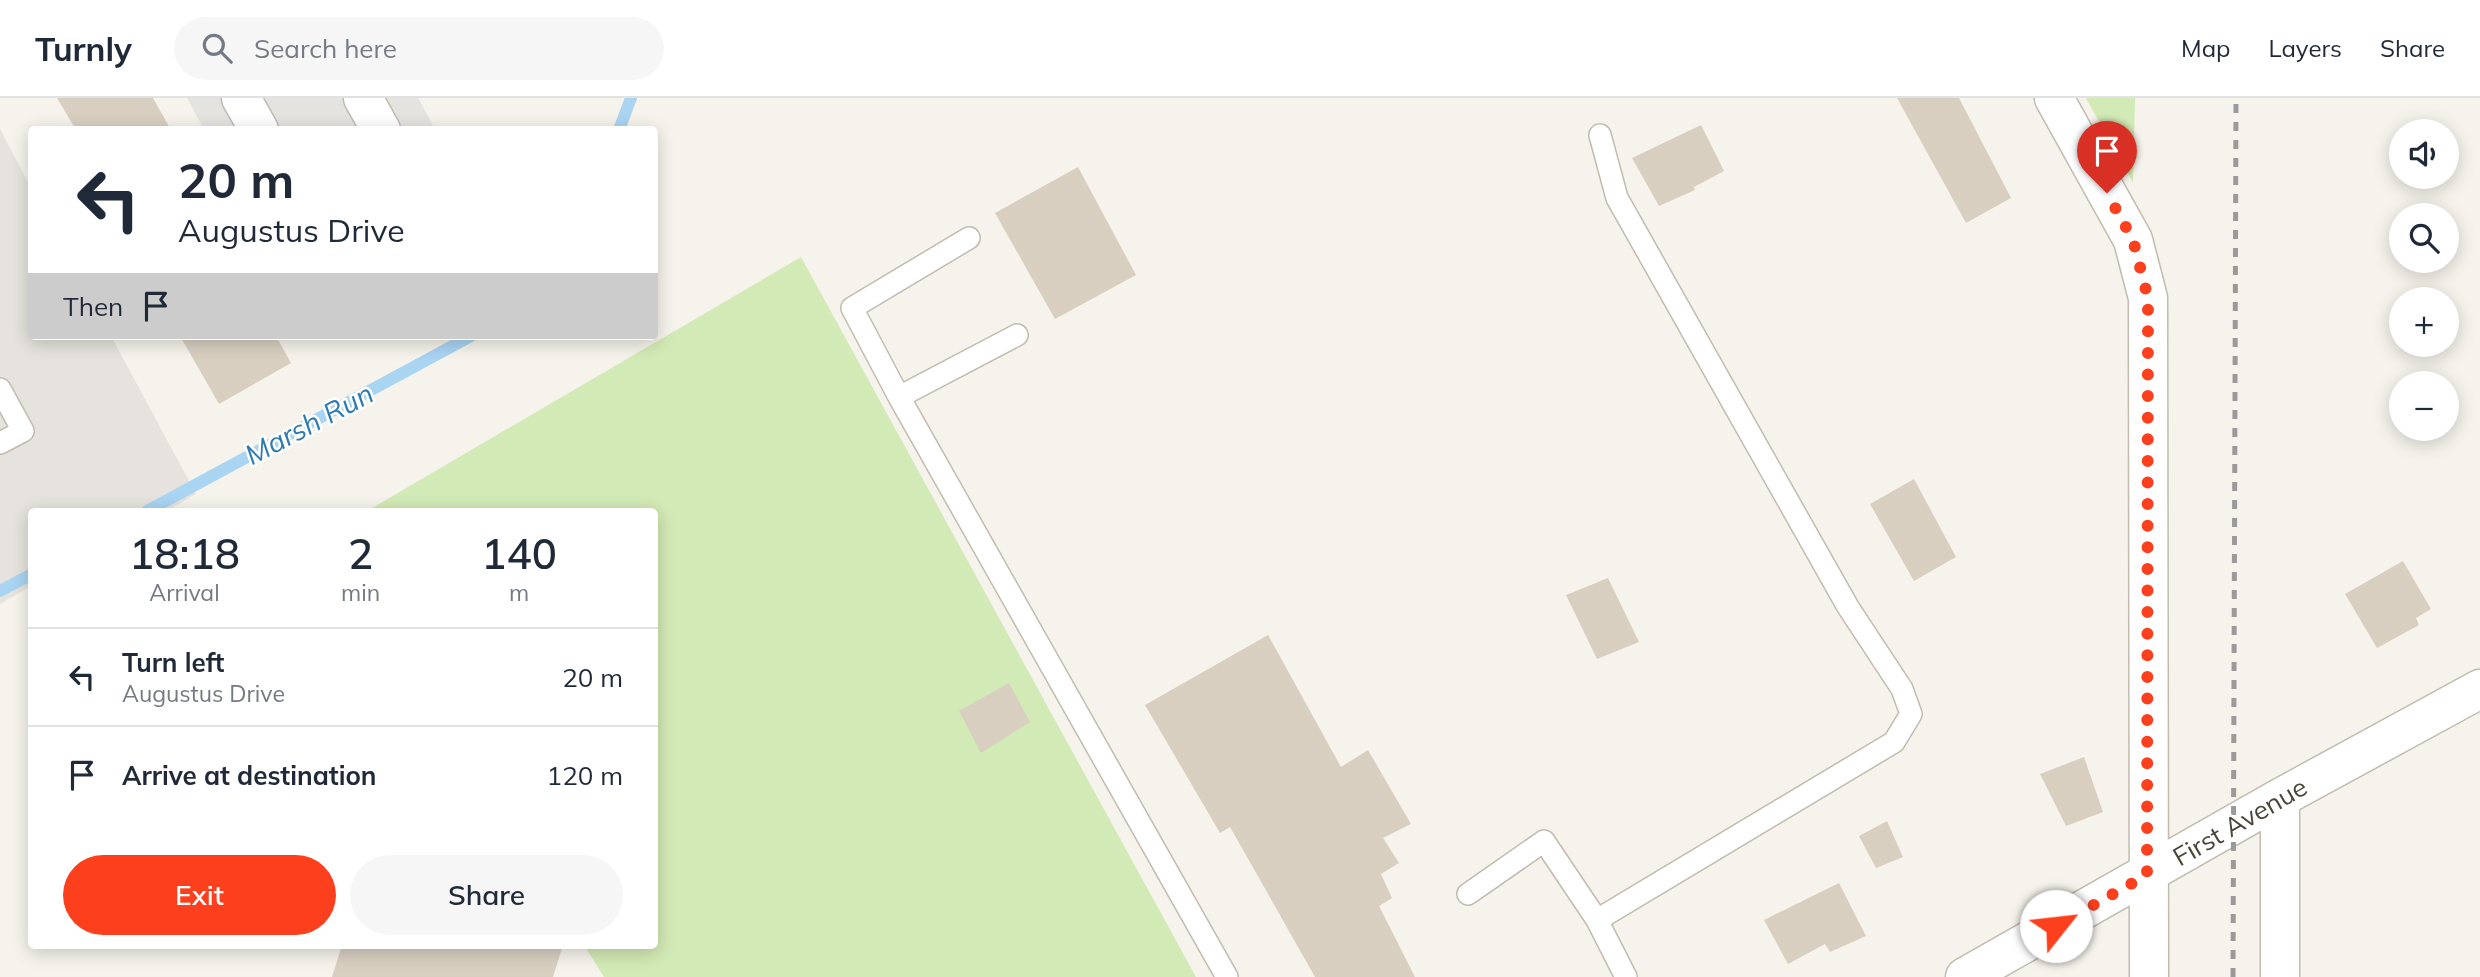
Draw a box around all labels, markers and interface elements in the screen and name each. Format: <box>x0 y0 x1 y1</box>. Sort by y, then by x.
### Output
search box <box>174 17 664 80</box>
text: Turnly <box>35 28 132 69</box>
icon: search <box>198 29 236 67</box>
text: Search here <box>254 32 397 65</box>
text: Map <box>2181 33 2230 63</box>
text: Layers <box>2268 33 2342 63</box>
text: Share <box>2380 33 2445 63</box>
map controls <box>2389 119 2459 441</box>
button: sound <box>2389 119 2459 189</box>
pin <box>2077 121 2137 193</box>
icon: arrive <box>2088 132 2126 170</box>
text: 20 m <box>178 149 294 210</box>
icon: left <box>63 154 154 245</box>
button: search <box>2389 203 2459 273</box>
text: Augustus Drive <box>178 210 405 250</box>
icon: arrive <box>137 287 175 325</box>
button: + <box>2389 287 2459 357</box>
text: Then <box>63 290 123 323</box>
button: − <box>2389 371 2459 441</box>
water label: Marsh Run <box>239 375 379 472</box>
text: 18:18 <box>129 527 240 580</box>
text: 2 <box>348 527 373 580</box>
text: 140 <box>481 527 557 580</box>
text: Arrival <box>149 578 220 607</box>
text: min <box>341 578 380 607</box>
text: m <box>509 578 529 607</box>
text: Turn left <box>122 646 224 679</box>
icon: left <box>63 658 101 696</box>
text: 20 m <box>562 661 623 694</box>
text: Augustus Drive <box>122 679 285 708</box>
icon: arrive <box>63 756 101 794</box>
text: Arrive at destination <box>122 759 377 792</box>
text: 120 m <box>547 759 623 792</box>
street label: First Avenue <box>2167 770 2313 873</box>
button: Exit <box>63 855 336 935</box>
button: Share <box>350 855 623 935</box>
position arrow <box>2019 889 2093 963</box>

